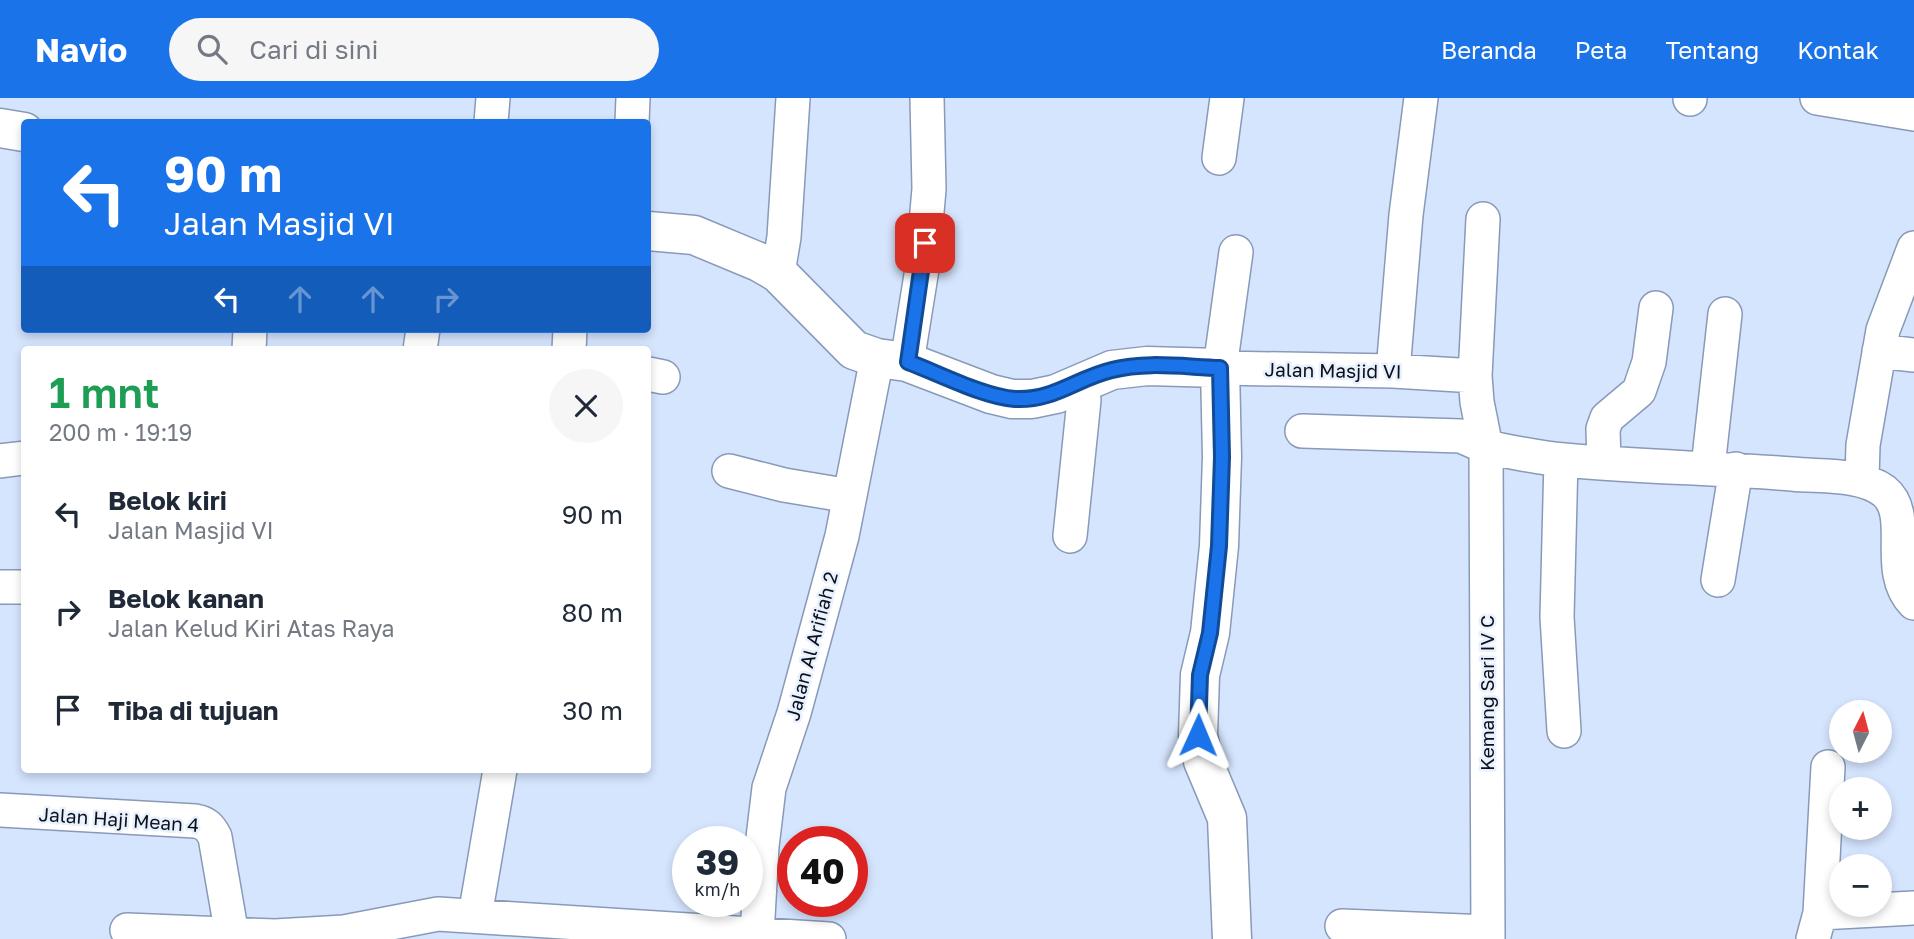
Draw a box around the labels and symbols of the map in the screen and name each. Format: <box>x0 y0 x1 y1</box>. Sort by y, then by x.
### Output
pin <box>895 213 955 273</box>
street label: Jalan Masjid VI <box>1264 357 1402 383</box>
street label: Jalan Al Arifiah 2 <box>780 569 842 723</box>
street label: Kemang Sari IV C <box>1475 615 1498 771</box>
position arrow <box>1161 698 1235 772</box>
north arrow <box>1829 700 1892 763</box>
street label: Jalan Haji Mean 4 <box>38 802 200 836</box>
speed limit sign: 40 <box>777 826 868 917</box>

